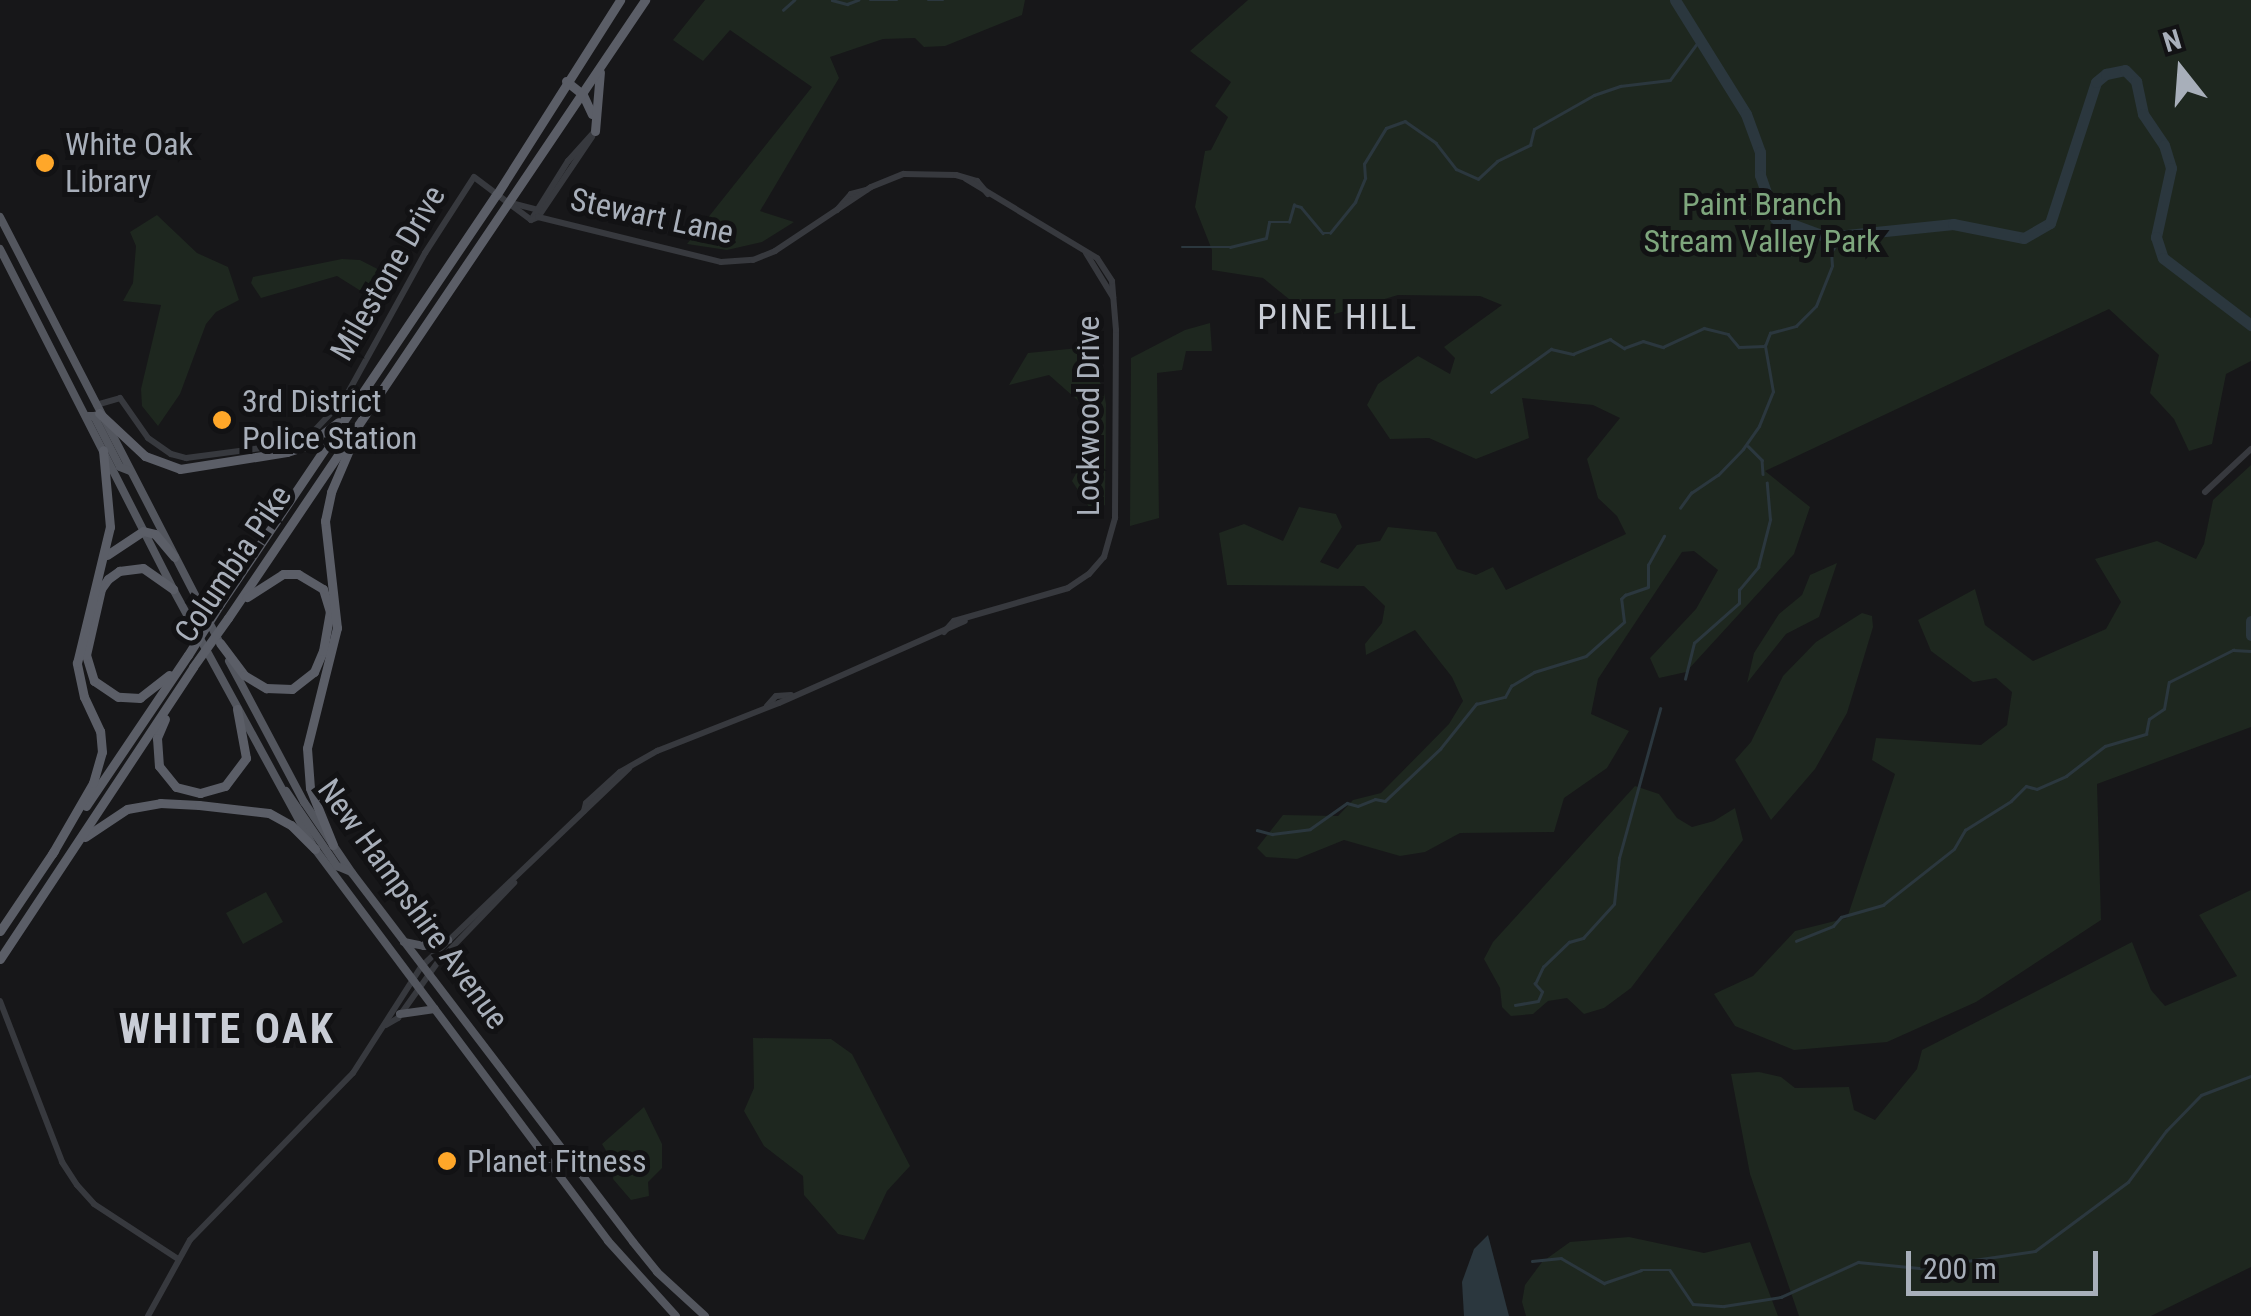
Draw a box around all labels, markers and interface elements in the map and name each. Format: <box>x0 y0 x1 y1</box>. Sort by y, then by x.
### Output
north arrow <box>2131 20 2231 120</box>
text: N <box>2159 23 2185 59</box>
place label: White Oak Library <box>65 126 193 201</box>
marker: White Oak Library <box>34 152 56 174</box>
street label: Milestone Drive <box>323 179 453 367</box>
street label: Stewart Lane <box>567 180 737 252</box>
park label: Paint Branch Stream Valley Park <box>1643 186 1881 261</box>
district label: PINE HILL <box>1257 297 1419 339</box>
street label: Lockwood Drive <box>1069 316 1107 516</box>
place label: 3rd District Police Station <box>242 383 417 458</box>
marker: 3rd District Police Station <box>211 409 233 431</box>
street label: Columbia Pike <box>166 478 300 650</box>
street label: New Hampshire Avenue <box>309 772 517 1036</box>
district label: WHITE OAK <box>119 1004 335 1054</box>
place label: Planet Fitness <box>467 1142 647 1180</box>
marker: Planet Fitness <box>436 1150 458 1172</box>
scale bar <box>1911 1231 2104 1293</box>
text: 200 m <box>1923 1251 1997 1286</box>

